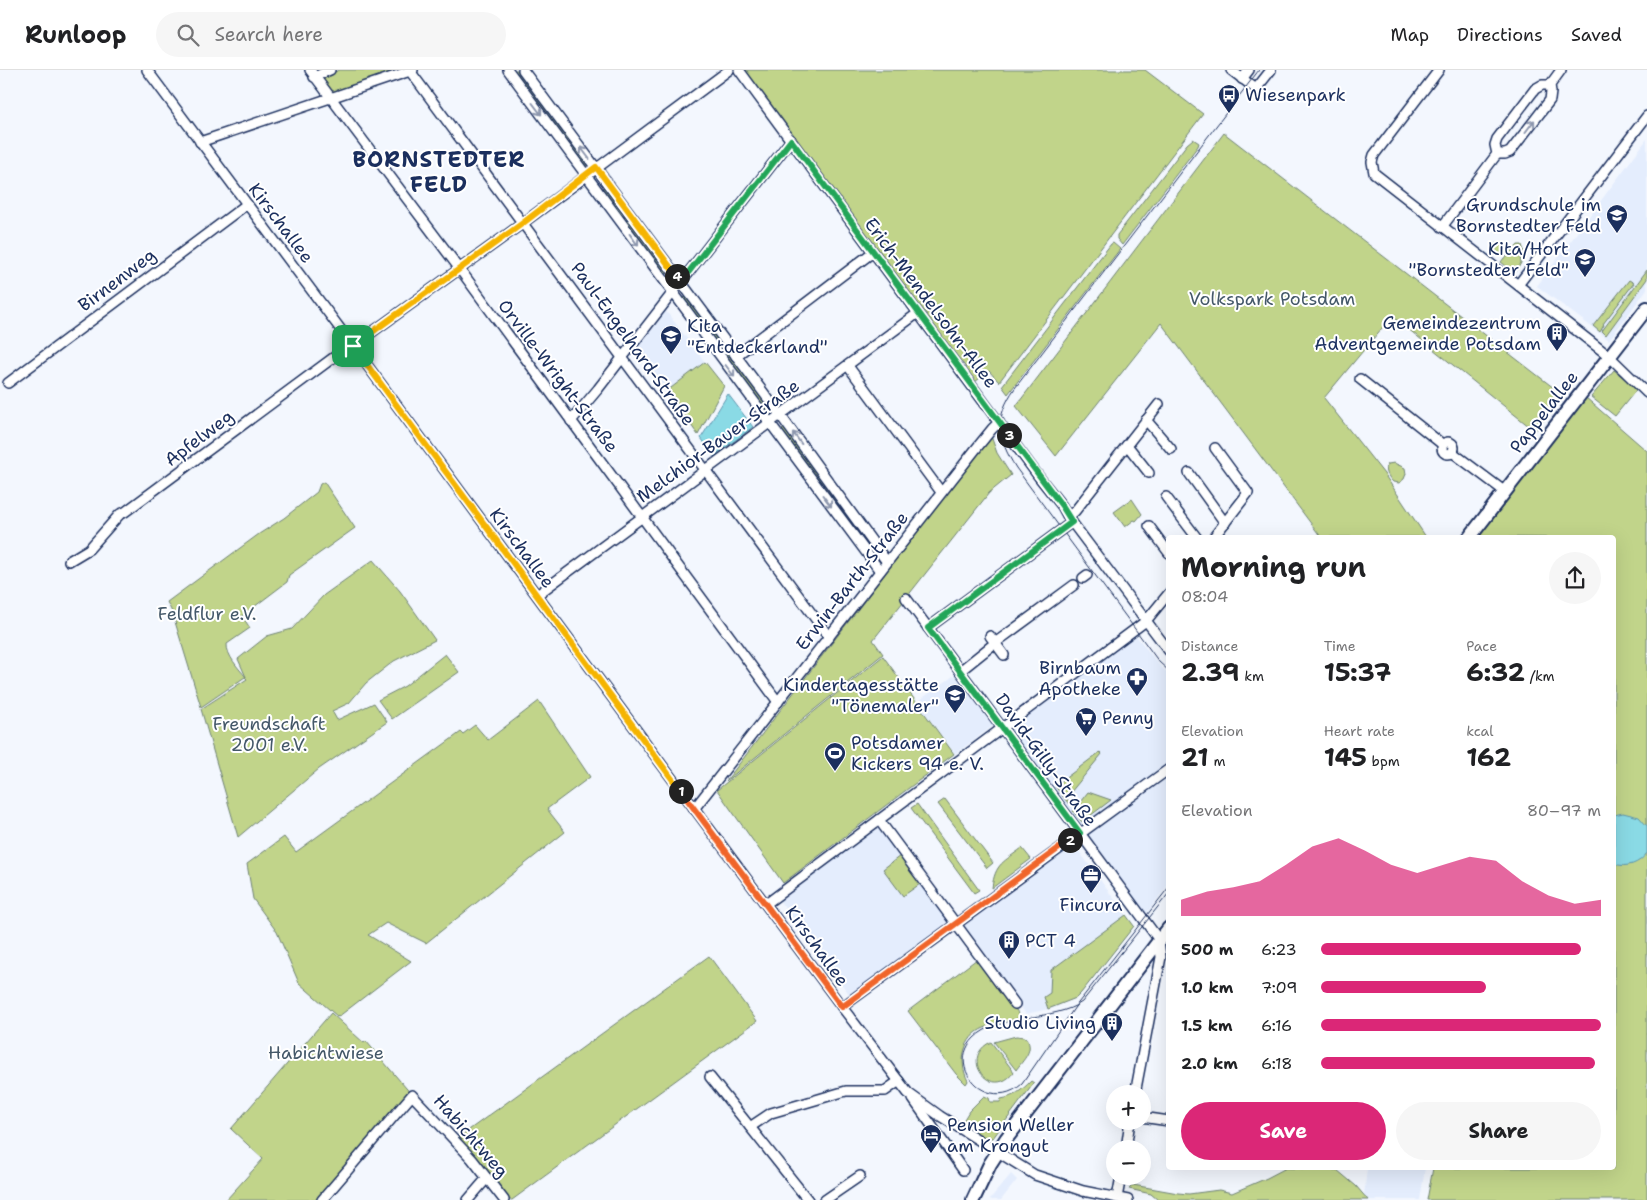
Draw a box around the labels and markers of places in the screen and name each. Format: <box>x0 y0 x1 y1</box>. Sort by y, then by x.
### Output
bus stop icon: Wiesenpark <box>1217 83 1241 114</box>
place label: Wiesenpark <box>1245 83 1346 107</box>
place label: Grundschule im Bornstedter Feld <box>1456 193 1601 238</box>
school or university icon: Grundschule im Bornstedter Feld <box>1605 203 1629 234</box>
place label: Kita/Hort "Bornstedter Feld" <box>1408 237 1569 282</box>
school or university icon: Kita/Hort "Bornstedter Feld" <box>1573 247 1597 278</box>
pin: 4 <box>664 264 690 288</box>
place label: Gemeindezentrum Adventgemeinde Potsdam <box>1314 311 1541 356</box>
place label: Kita "Entdeckerland" <box>687 314 828 359</box>
building icon: Gemeindezentrum Adventgemeinde Potsdam <box>1545 321 1569 352</box>
school or university icon: Kita "Entdeckerland" <box>659 324 683 355</box>
pin <box>332 325 374 367</box>
pin: 3 <box>996 422 1022 448</box>
place label: Birnbaum Apotheke <box>1038 656 1121 701</box>
pharmacy icon: Birnbaum Apotheke <box>1125 666 1149 697</box>
place label: Kindertagesstätte "Tönemaler" <box>783 673 939 718</box>
school or university icon: Kindertagesstätte "Tönemaler" <box>943 683 967 714</box>
supermarket icon: Penny <box>1074 706 1098 737</box>
place label: Penny <box>1102 706 1154 730</box>
place label: Potsdamer Kickers 94 e. V. <box>851 731 984 776</box>
sports icon: Potsdamer Kickers 94 e. V. <box>823 741 847 772</box>
pin: 1 <box>668 778 694 804</box>
pin: 2 <box>1058 828 1082 852</box>
office icon: Fincura <box>1079 863 1103 894</box>
place label: Fincura <box>1060 893 1122 917</box>
building icon: PCT 4 <box>997 929 1021 960</box>
place label: PCT 4 <box>1025 929 1076 953</box>
place label: Studio Living <box>984 1011 1096 1035</box>
building icon: Studio Living <box>1100 1011 1124 1042</box>
place label: Pension Weller am Krongut <box>947 1113 1075 1158</box>
hotel icon: Pension Weller am Krongut <box>919 1123 943 1154</box>

